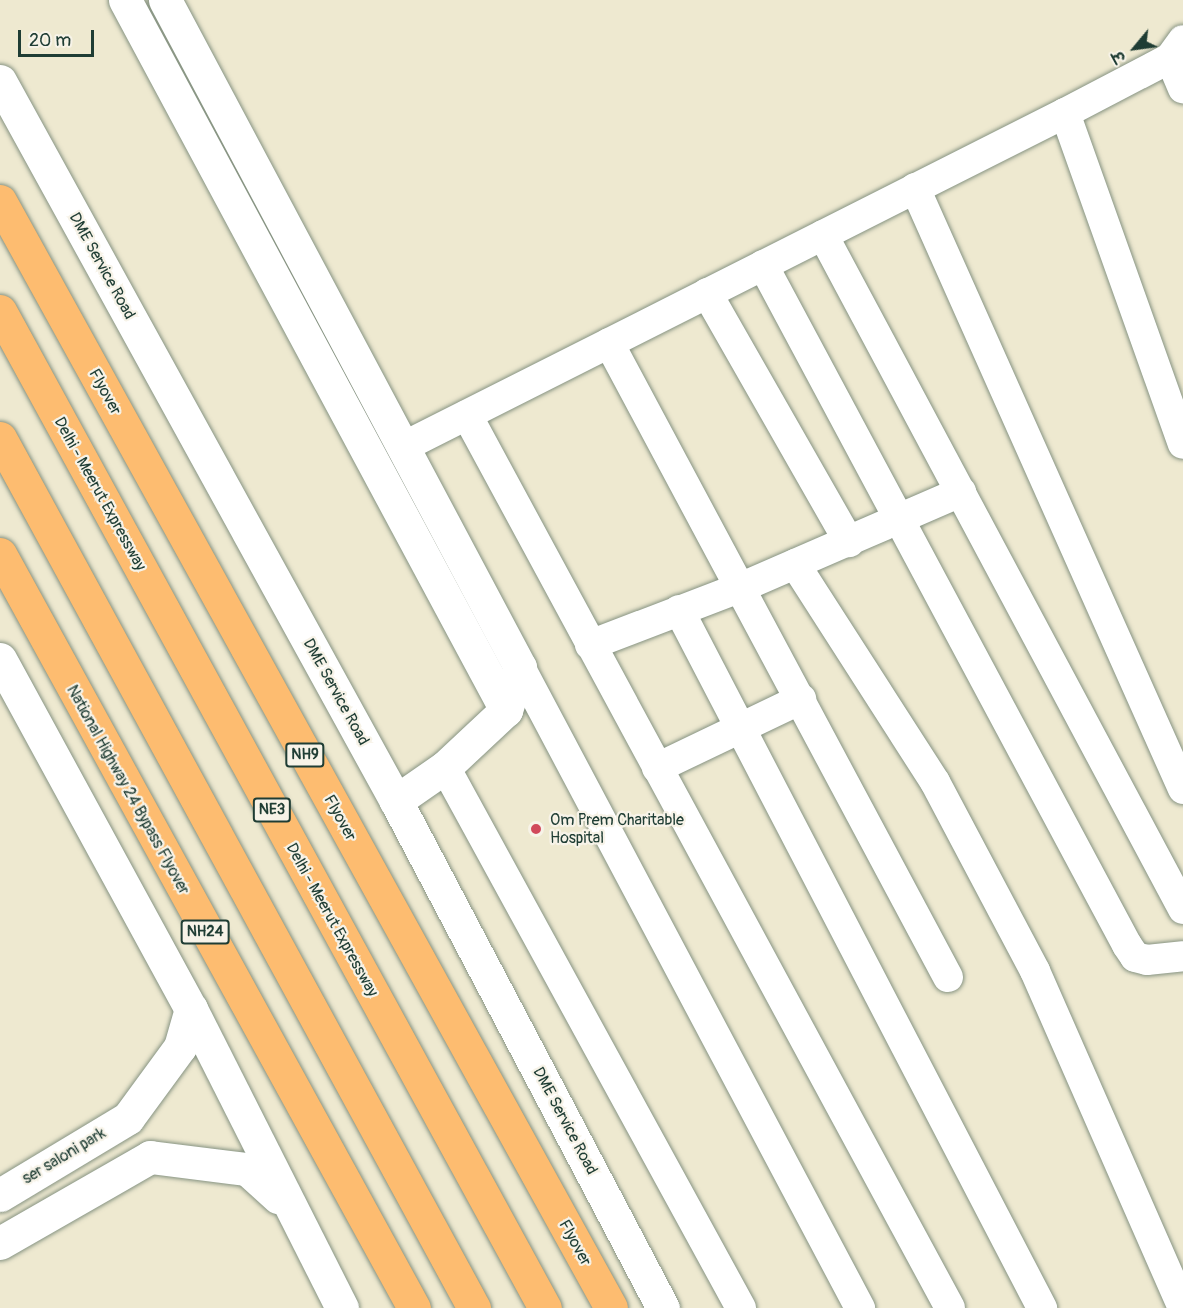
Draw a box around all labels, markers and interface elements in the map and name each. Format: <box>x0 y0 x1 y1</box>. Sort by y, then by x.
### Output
scale bar <box>21 18 98 56</box>
north arrow <box>1105 18 1165 78</box>
text: 20 m <box>29 29 71 52</box>
text: उ <box>1108 47 1131 66</box>
street label: DME Service Road <box>65 209 139 323</box>
street label: Flyover <box>85 366 125 418</box>
street label: Delhi - Meerut Expressway <box>50 414 150 574</box>
street label: DME Service Road <box>299 635 373 749</box>
street label: National Highway 24 Bypass Flyover <box>62 682 194 898</box>
road number: NH9 <box>284 743 326 767</box>
street label: Flyover <box>320 792 360 844</box>
road number: NE3 <box>252 798 292 822</box>
place label: Om Prem Charitable Hospital <box>550 810 684 848</box>
marker: Om Prem Charitable Hospital <box>527 820 545 838</box>
street label: Delhi - Meerut Expressway <box>282 840 382 1000</box>
road number: NH24 <box>180 920 230 944</box>
street label: DME Service Road <box>529 1064 601 1178</box>
street label: ser saloni park <box>19 1124 109 1188</box>
street label: Flyover <box>555 1217 595 1269</box>

